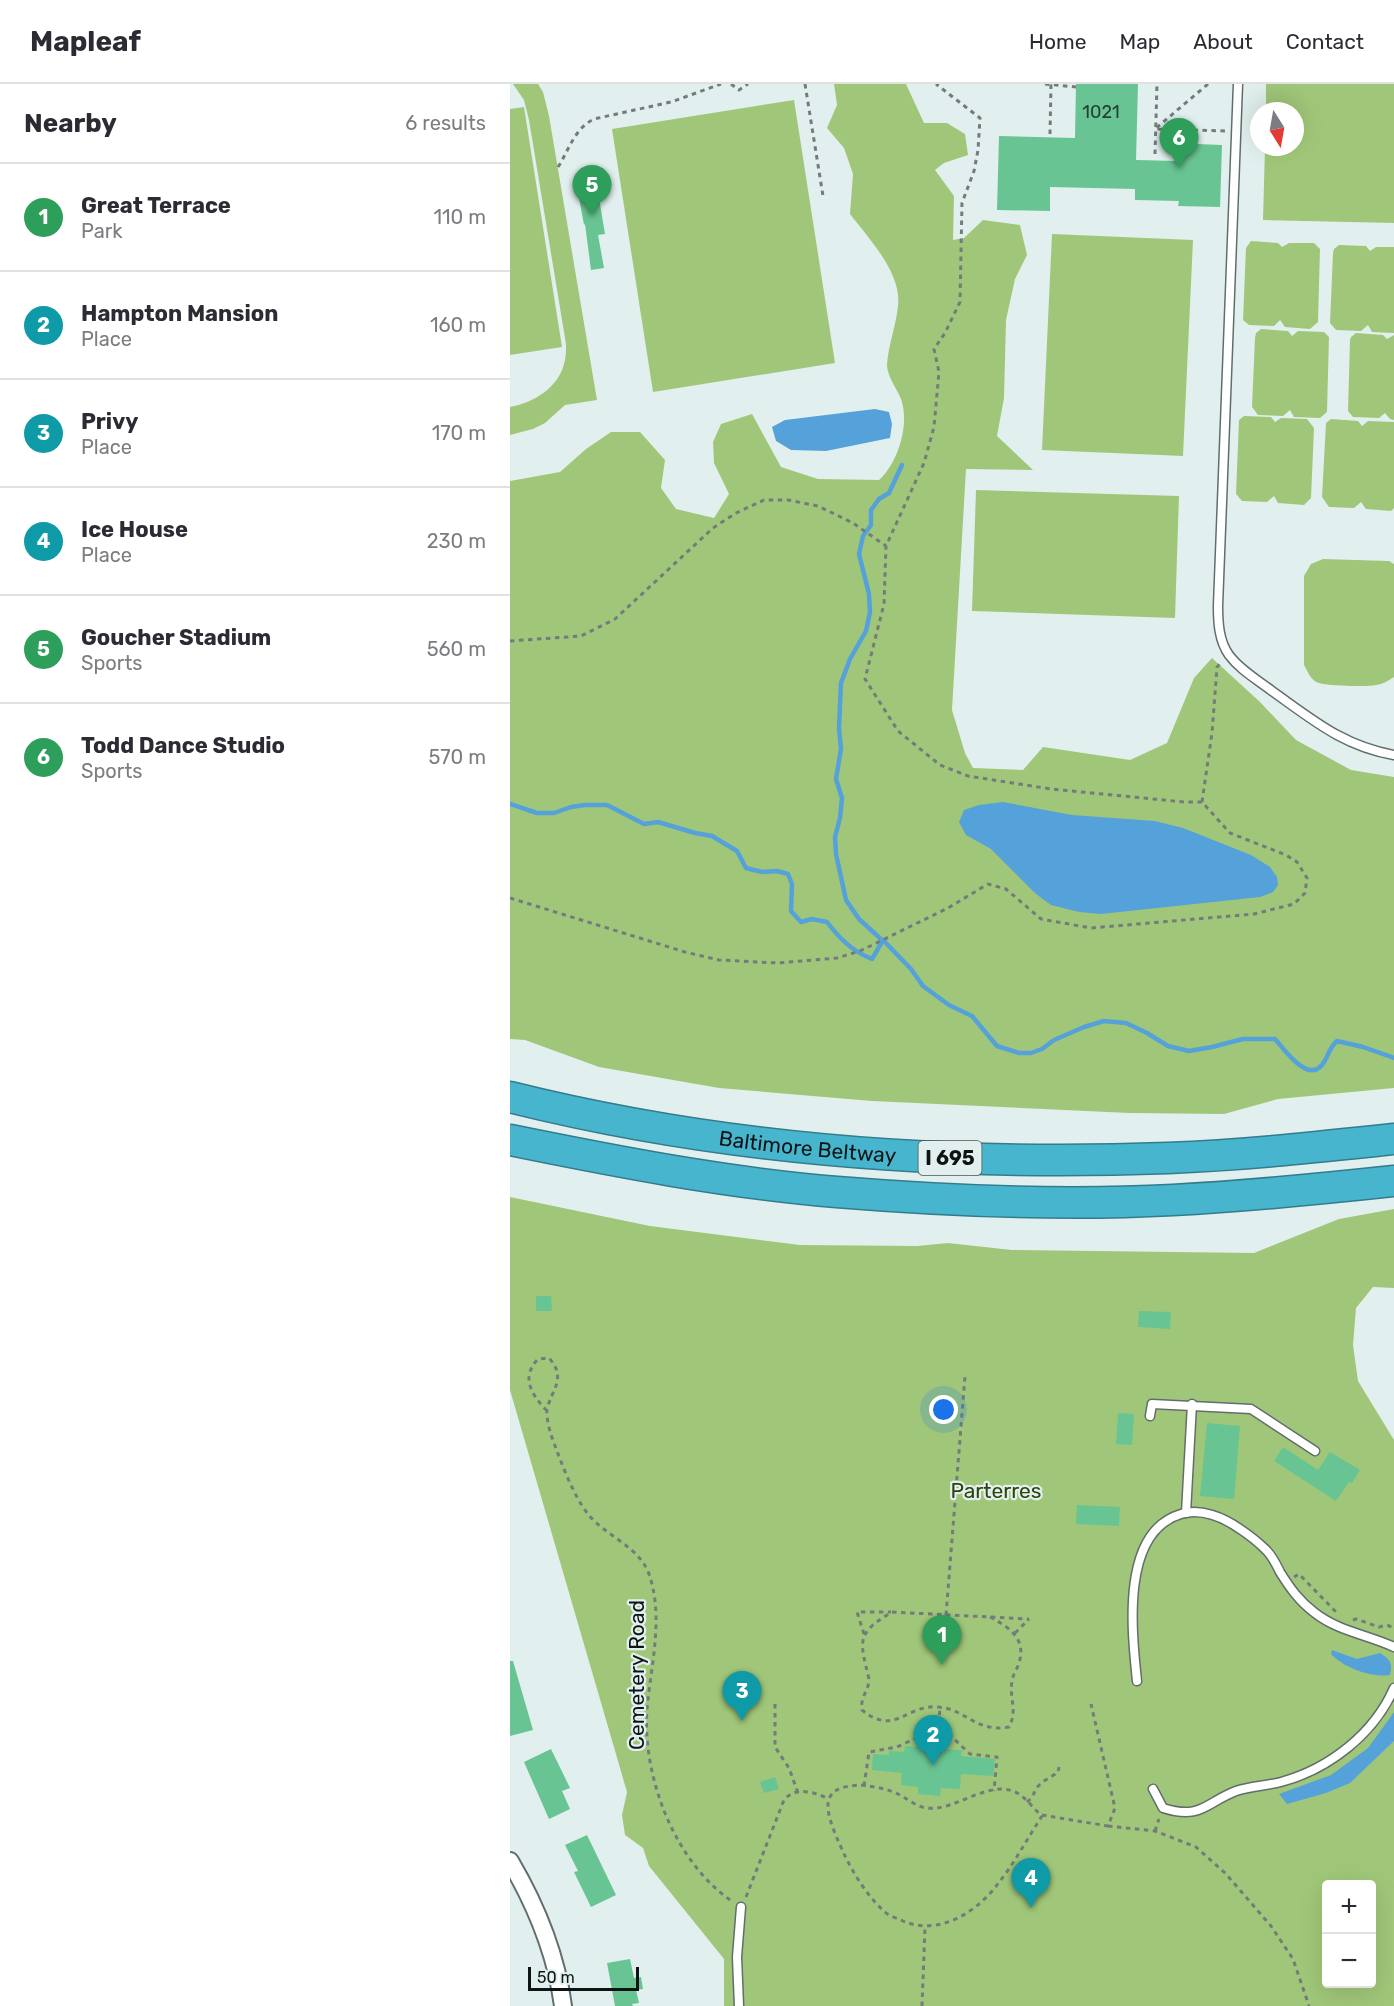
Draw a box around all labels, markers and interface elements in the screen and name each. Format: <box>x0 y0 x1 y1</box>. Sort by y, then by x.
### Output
text: Mapleaf <box>30 25 141 58</box>
text: Home <box>1029 29 1086 54</box>
text: Map <box>1119 29 1160 54</box>
text: About <box>1193 29 1253 54</box>
text: Contact <box>1286 29 1364 54</box>
house number: 1021 <box>1082 101 1120 123</box>
north arrow <box>1250 102 1304 156</box>
text: Nearby <box>24 108 117 139</box>
text: 6 results <box>405 111 486 135</box>
pin: 6 <box>1160 118 1198 168</box>
pin: 5 <box>572 166 611 215</box>
text: Great Terrace <box>81 192 231 219</box>
text: 1 <box>39 205 48 229</box>
text: 110 m <box>434 205 486 229</box>
text: Park <box>81 219 123 243</box>
text: Hampton Mansion <box>81 300 278 327</box>
text: 2 <box>37 313 50 337</box>
text: 160 m <box>430 313 486 337</box>
text: Place <box>81 327 132 351</box>
text: Privy <box>81 408 138 435</box>
text: 3 <box>37 421 50 445</box>
text: 170 m <box>432 421 486 445</box>
text: Place <box>81 435 132 459</box>
text: Ice House <box>81 516 188 543</box>
text: 4 <box>37 529 50 553</box>
text: 230 m <box>427 529 486 553</box>
text: Place <box>81 543 132 567</box>
text: Goucher Stadium <box>81 624 271 651</box>
text: 5 <box>37 637 50 661</box>
text: 560 m <box>427 637 486 661</box>
text: Sports <box>81 651 142 675</box>
text: Todd Dance Studio <box>81 732 285 759</box>
text: 6 <box>37 745 50 769</box>
text: 570 m <box>428 745 486 769</box>
text: Sports <box>81 759 142 783</box>
street label: Baltimore Beltway <box>717 1125 897 1167</box>
road number: I 695 <box>918 1141 982 1175</box>
your location <box>929 1395 958 1424</box>
park label: Parterres <box>950 1478 1042 1503</box>
street label: Cemetery Road <box>624 1600 649 1750</box>
pin: 1 <box>922 1616 962 1665</box>
pin: 3 <box>722 1672 762 1721</box>
pin: 2 <box>914 1716 952 1765</box>
pin: 4 <box>1012 1858 1050 1908</box>
map controls <box>1322 1880 1376 1988</box>
button: + <box>1322 1880 1376 1934</box>
button: − <box>1322 1934 1376 1988</box>
scale bar <box>528 1964 639 1992</box>
text: 50 m <box>537 1968 575 1987</box>

